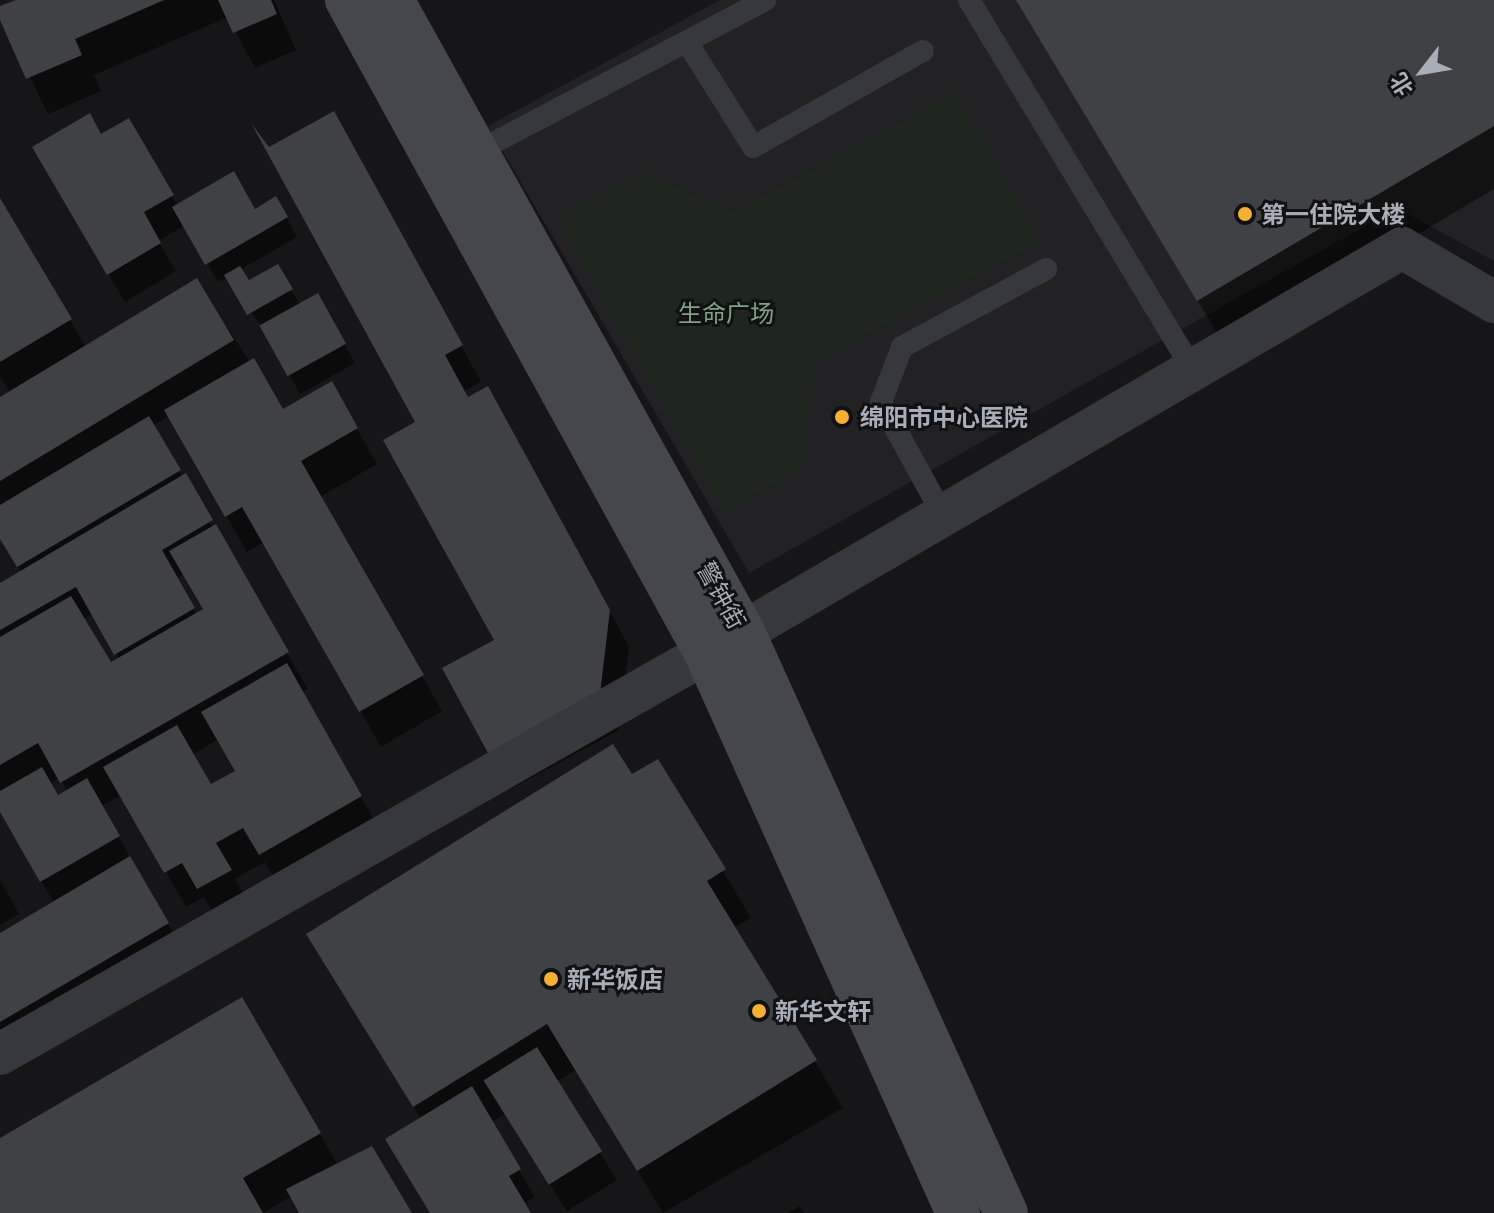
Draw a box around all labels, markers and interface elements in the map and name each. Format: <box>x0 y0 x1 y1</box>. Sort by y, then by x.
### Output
north arrow <box>1382 32 1462 112</box>
text: 北 <box>1384 68 1418 101</box>
place label: 第一住院大楼 <box>1261 200 1405 228</box>
marker: 第一住院大楼 <box>1236 205 1254 223</box>
park label: 生命广场 <box>678 299 774 327</box>
place label: 绵阳市中心医院 <box>860 403 1028 431</box>
marker: 绵阳市中心医院 <box>831 406 853 428</box>
street label: 警钟街 <box>692 557 752 633</box>
place label: 新华饭店 <box>567 965 663 993</box>
marker: 新华饭店 <box>542 970 560 988</box>
place label: 新华文轩 <box>775 997 871 1025</box>
marker: 新华文轩 <box>750 1002 768 1020</box>

